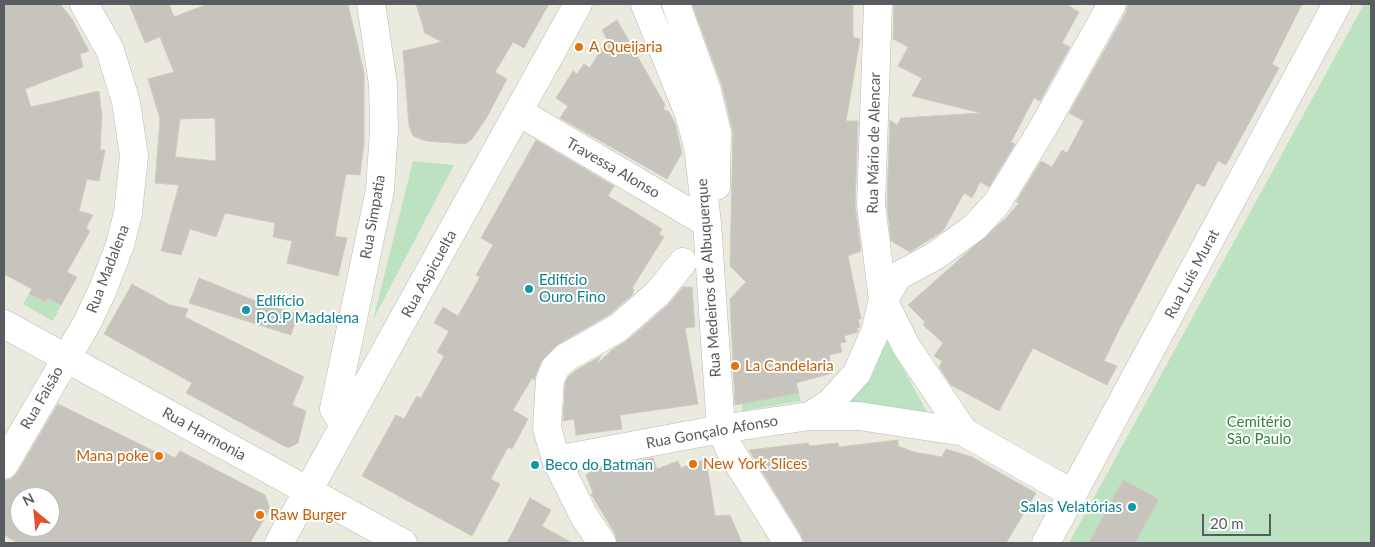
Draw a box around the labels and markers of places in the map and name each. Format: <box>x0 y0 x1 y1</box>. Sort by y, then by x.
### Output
place label: A Queijaria <box>589 38 662 56</box>
marker: A Queijaria <box>573 41 585 53</box>
place label: Edifício Ouro Fino <box>539 271 606 306</box>
marker: Edifício Ouro Fino <box>523 283 535 295</box>
place label: Edifício P.O.P Madalena <box>256 292 359 327</box>
marker: Edifício P.O.P Madalena <box>240 304 252 316</box>
place label: La Candelaria <box>745 357 834 375</box>
marker: La Candelaria <box>729 360 741 372</box>
place label: Mana poke <box>76 447 149 465</box>
marker: Mana poke <box>153 450 165 462</box>
place label: New York Slices <box>703 455 807 473</box>
place label: Beco do Batman <box>545 456 653 474</box>
marker: New York Slices <box>687 458 699 470</box>
marker: Beco do Batman <box>529 459 541 471</box>
place label: Salas Velatórias <box>1020 498 1122 516</box>
marker: Salas Velatórias <box>1126 501 1138 513</box>
place label: Raw Burger <box>270 506 347 524</box>
marker: Raw Burger <box>254 509 266 521</box>

